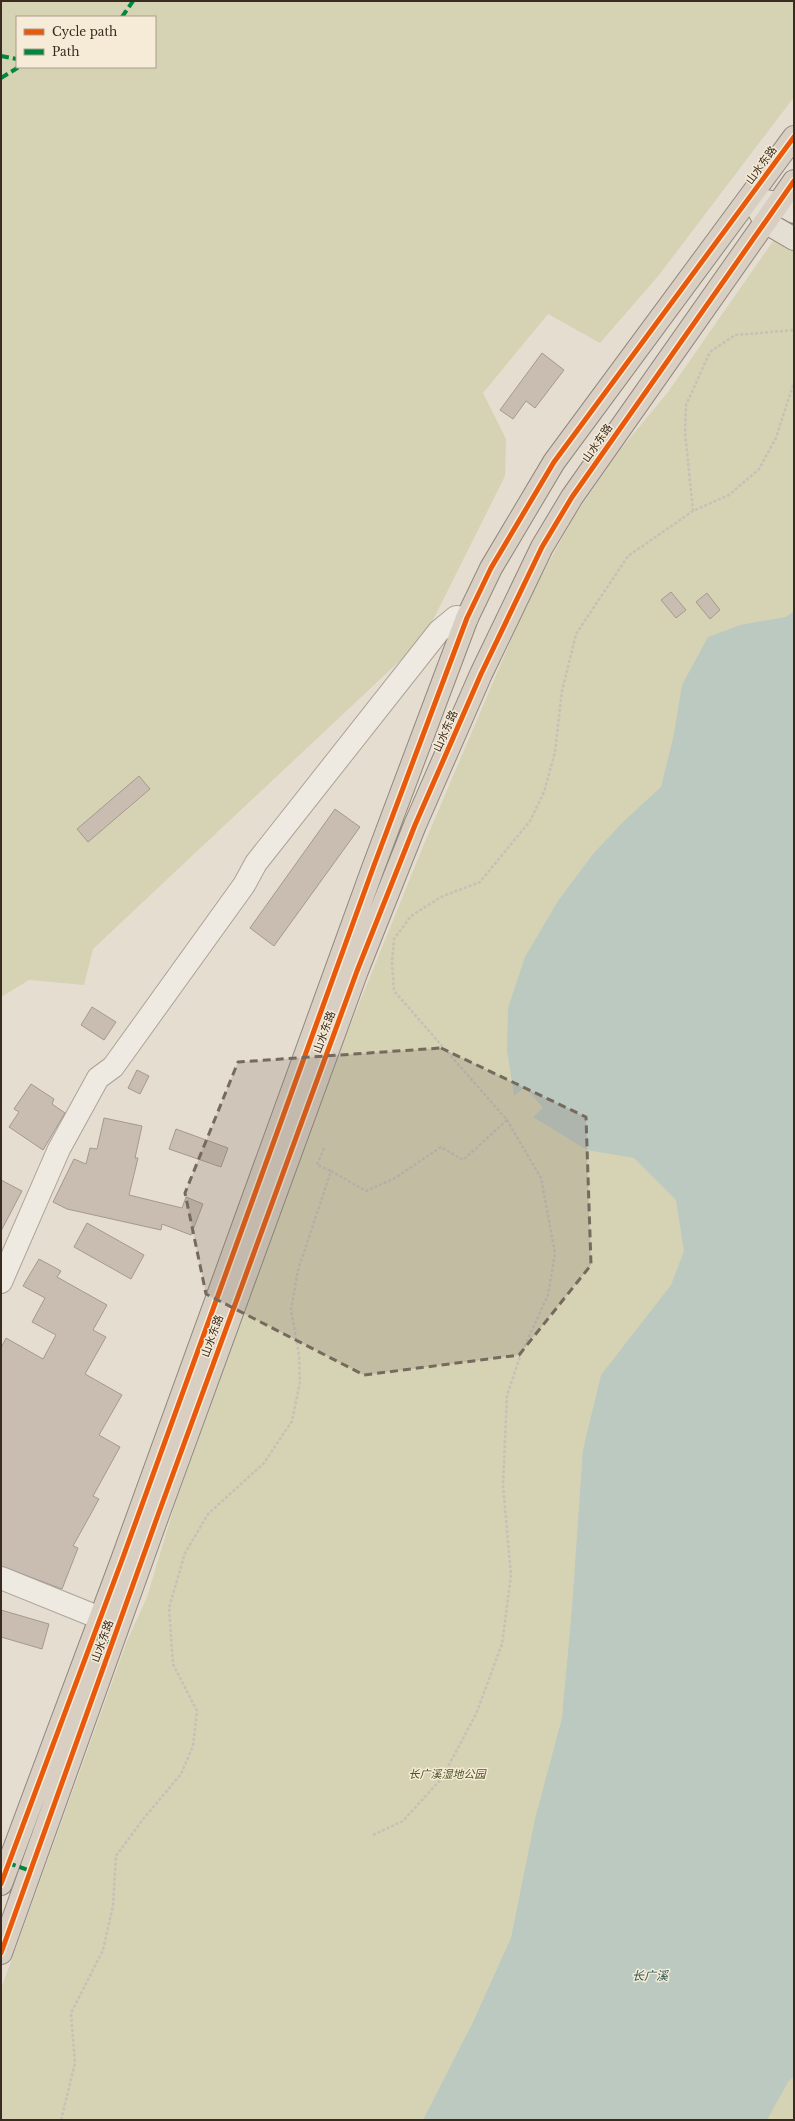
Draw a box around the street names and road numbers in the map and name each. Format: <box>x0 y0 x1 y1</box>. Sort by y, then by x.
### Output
street label: 山水东路 <box>742 143 780 187</box>
street label: 山水东路 <box>579 421 615 465</box>
street label: 山水东路 <box>430 708 460 754</box>
street label: 山水东路 <box>310 1009 338 1055</box>
street label: 山水东路 <box>198 1313 226 1359</box>
street label: 山水东路 <box>88 1618 116 1664</box>

